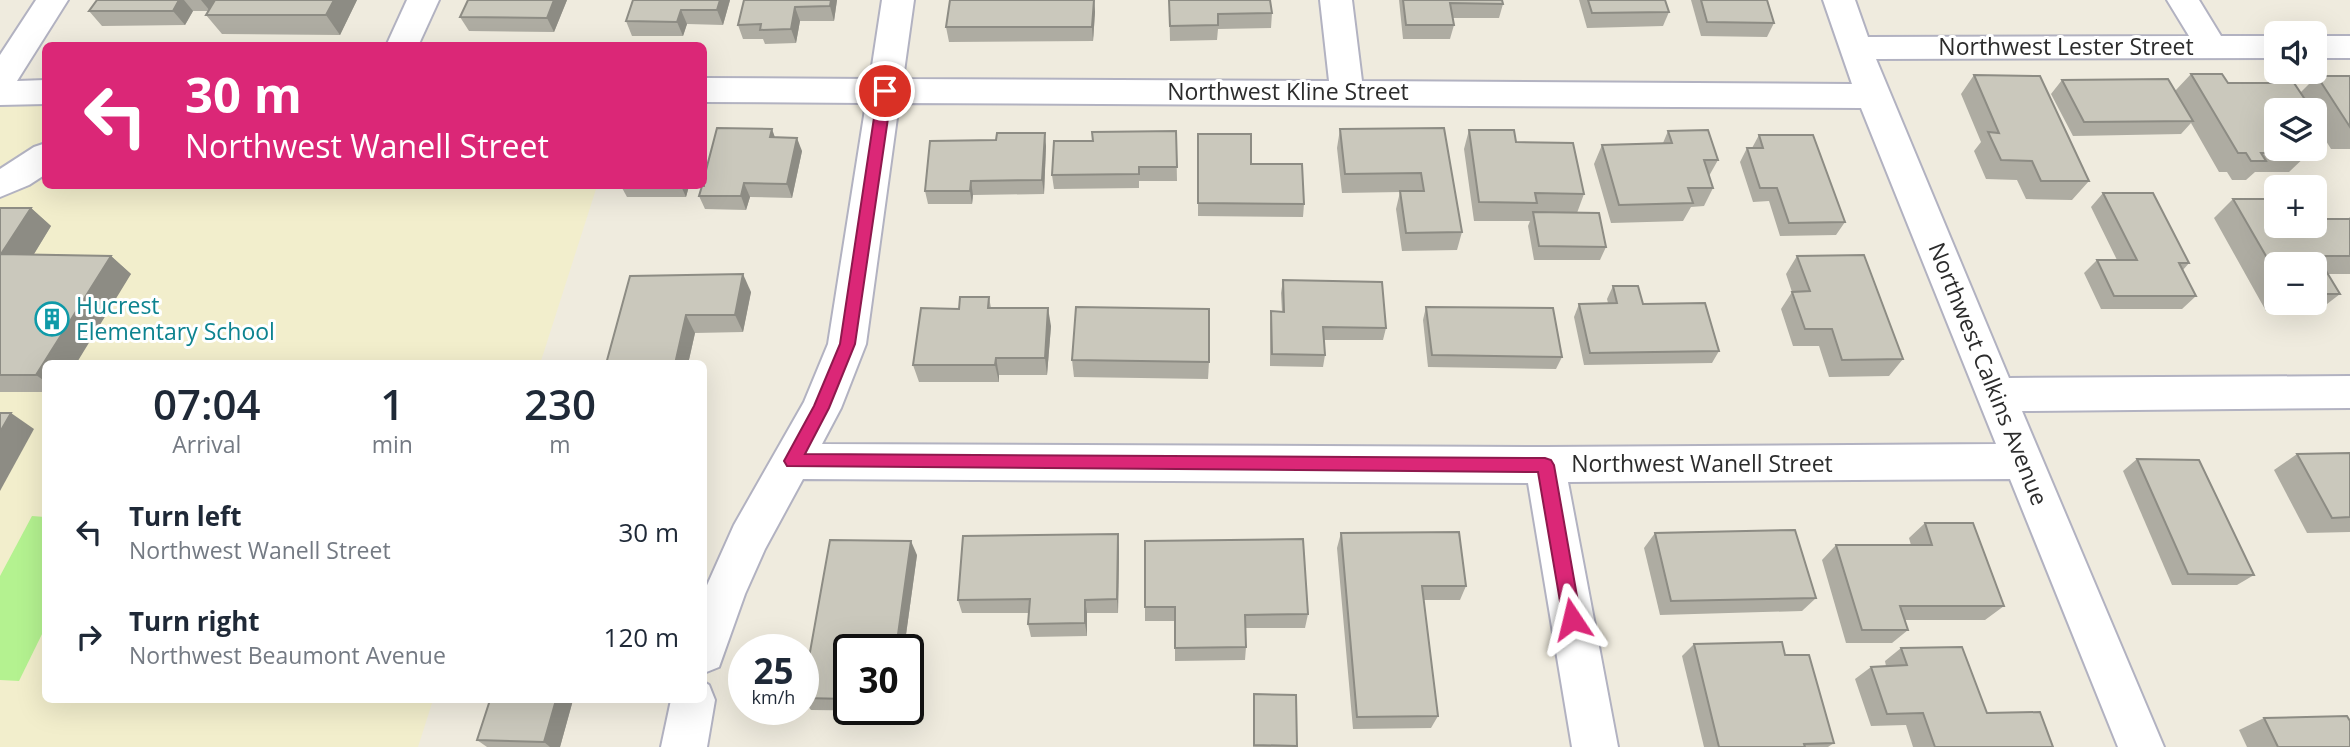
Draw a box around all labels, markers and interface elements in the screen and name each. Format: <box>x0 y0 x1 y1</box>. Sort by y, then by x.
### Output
map controls <box>2264 21 2327 315</box>
button: sound <box>2264 21 2327 84</box>
street label: Northwest Lester Street <box>1938 30 2194 62</box>
text: 30 m <box>185 61 302 127</box>
pin <box>855 61 915 121</box>
icon: left <box>70 70 161 161</box>
icon: arrive <box>866 72 904 110</box>
street label: Northwest Kline Street <box>1167 75 1409 107</box>
button: layers <box>2264 98 2327 161</box>
text: Northwest Wanell Street <box>185 124 549 167</box>
button: + <box>2264 175 2327 238</box>
street label: Northwest Calkins Avenue <box>1921 237 2056 510</box>
button: − <box>2264 252 2327 315</box>
place label: Hucrest Elementary School <box>76 289 275 347</box>
building icon: Hucrest Elementary School <box>33 300 71 338</box>
text: 07:04 <box>153 375 261 432</box>
text: 1 <box>380 375 404 432</box>
text: 230 <box>524 375 596 432</box>
text: Arrival <box>172 428 241 460</box>
text: min <box>372 428 413 460</box>
text: m <box>549 428 571 460</box>
street label: Northwest Wanell Street <box>1571 447 1833 479</box>
text: Turn left <box>129 498 241 534</box>
icon: left <box>70 513 108 551</box>
text: 30 m <box>618 514 679 550</box>
text: Northwest Wanell Street <box>129 534 391 566</box>
position arrow <box>1535 582 1609 656</box>
text: Turn right <box>129 603 260 639</box>
icon: right <box>70 618 108 656</box>
text: 120 m <box>604 619 679 655</box>
speed limit sign: 30 <box>833 634 924 725</box>
text: Northwest Beaumont Avenue <box>129 639 446 671</box>
text: 25 <box>753 647 794 694</box>
text: km/h <box>752 685 795 709</box>

